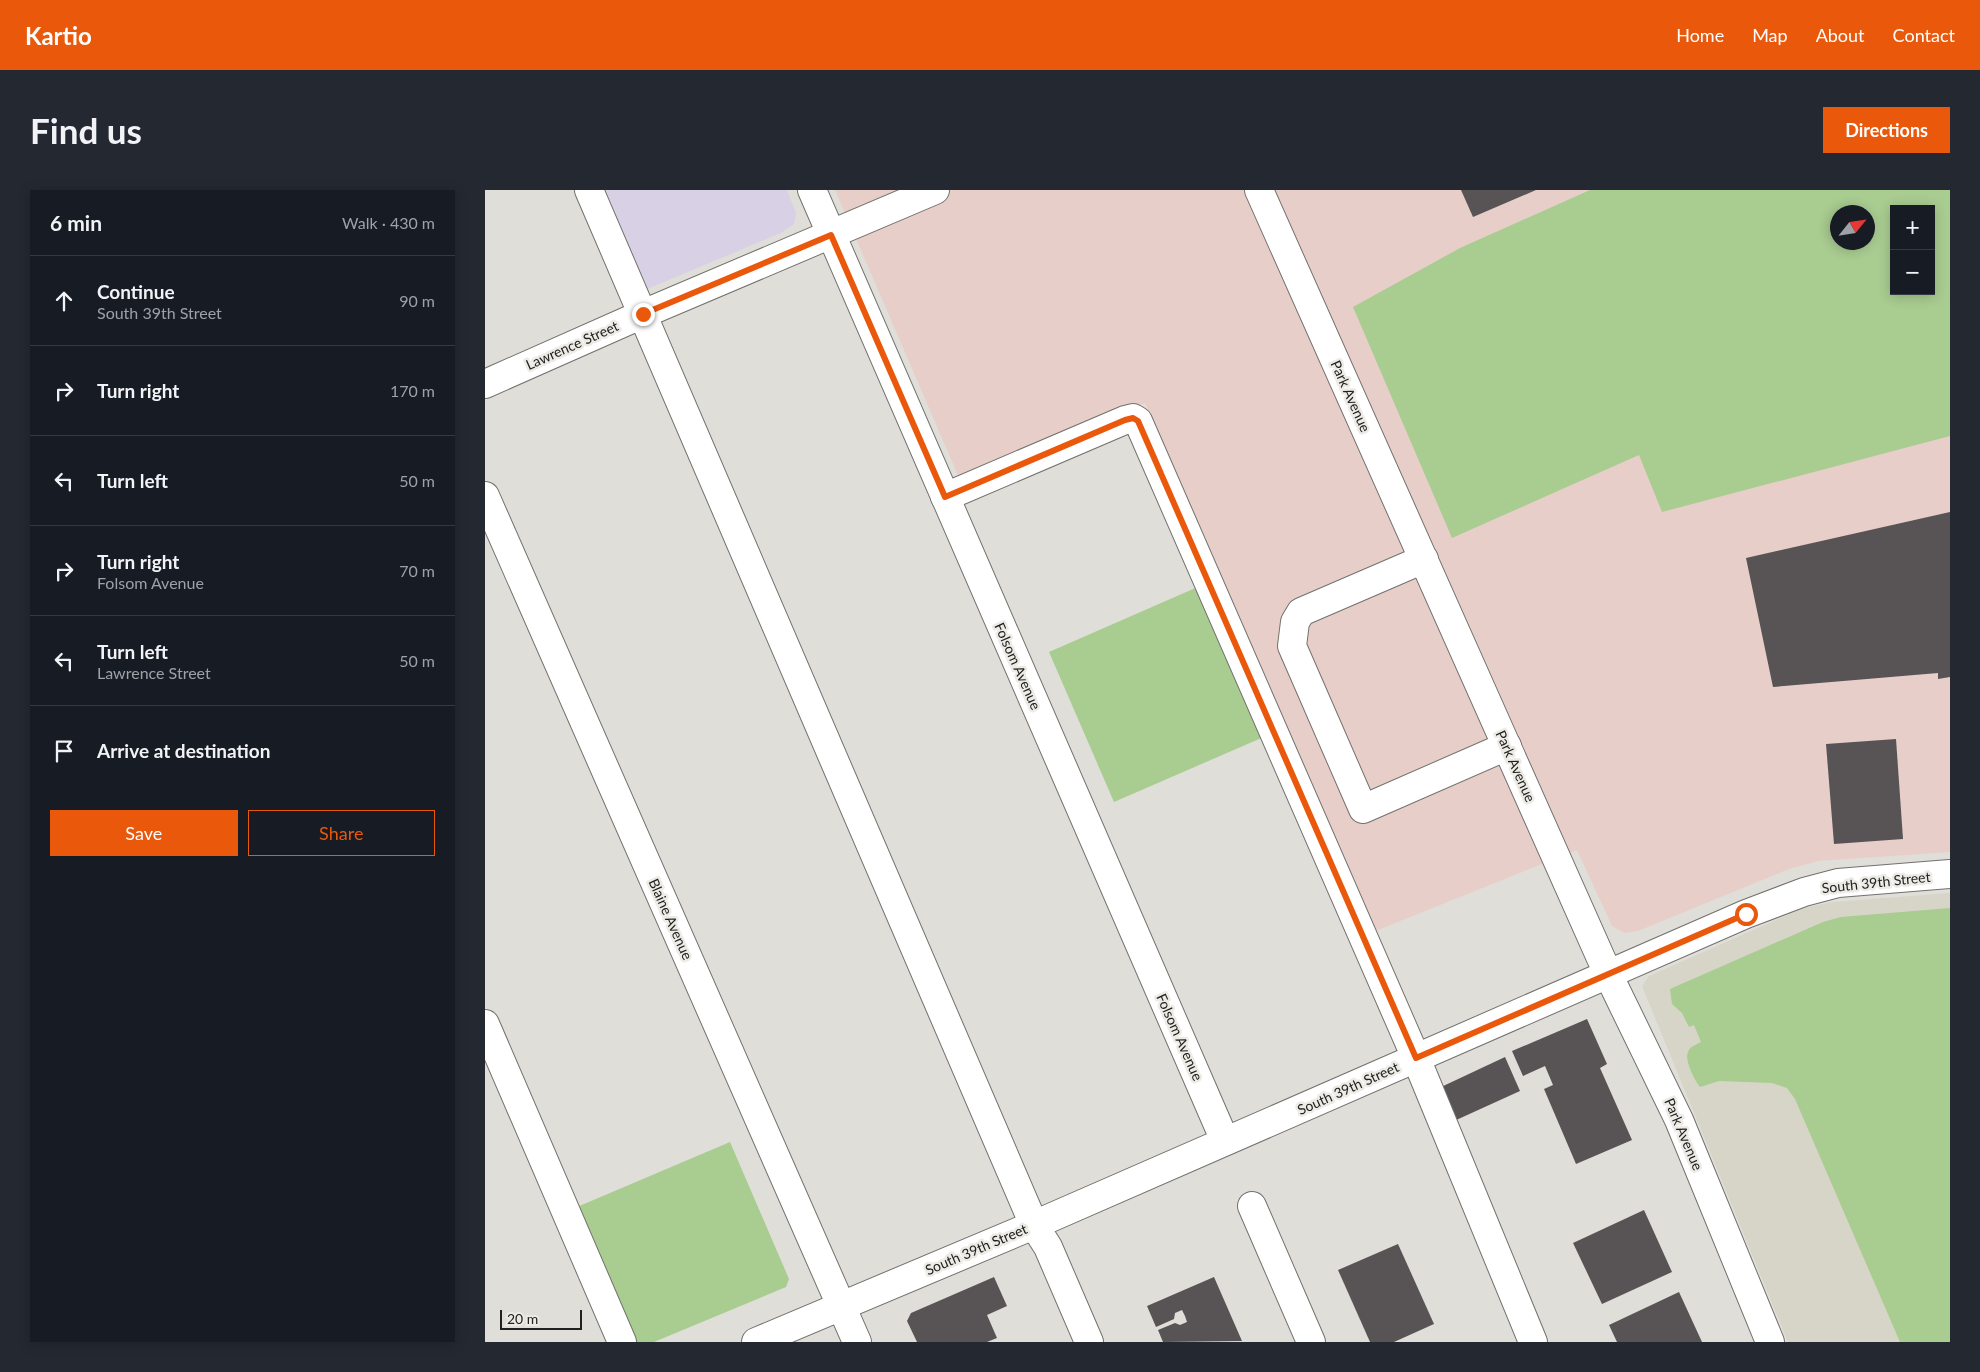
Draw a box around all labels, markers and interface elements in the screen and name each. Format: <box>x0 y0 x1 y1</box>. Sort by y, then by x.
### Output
text: Kartio <box>25 21 92 50</box>
text: Home <box>1676 24 1724 46</box>
text: Map <box>1752 24 1788 46</box>
text: About <box>1816 24 1865 46</box>
text: Contact <box>1893 24 1955 46</box>
button: Directions <box>1823 107 1950 153</box>
text: Find us <box>30 109 142 151</box>
north arrow <box>1830 205 1875 250</box>
map controls <box>1890 205 1935 295</box>
button: + <box>1890 205 1935 250</box>
text: 6 min <box>50 210 102 235</box>
text: Walk · 430 m <box>342 213 435 232</box>
button: − <box>1890 250 1935 295</box>
text: Continue <box>97 280 175 303</box>
icon: ahead <box>50 287 78 315</box>
text: 90 m <box>399 291 435 310</box>
text: South 39th Street <box>97 303 222 322</box>
route end <box>632 303 655 326</box>
street label: Lawrence Street <box>523 317 621 373</box>
street label: Park Avenue <box>1328 357 1374 435</box>
icon: right <box>50 377 78 405</box>
text: Turn right <box>97 379 179 402</box>
text: 170 m <box>390 381 435 400</box>
icon: left <box>50 467 78 495</box>
text: Turn left <box>97 469 168 492</box>
text: 50 m <box>399 471 435 490</box>
text: Turn right <box>97 550 179 573</box>
icon: right <box>50 557 78 585</box>
text: 70 m <box>399 561 435 580</box>
text: Folsom Avenue <box>97 573 204 592</box>
street label: Folsom Avenue <box>991 620 1045 712</box>
text: Turn left <box>97 640 168 663</box>
icon: left <box>50 647 78 675</box>
text: 50 m <box>399 651 435 670</box>
text: Lawrence Street <box>97 663 211 682</box>
street label: Park Avenue <box>1493 727 1539 805</box>
icon: arrive <box>50 737 78 765</box>
text: Arrive at destination <box>97 739 270 762</box>
button: Save <box>50 810 238 856</box>
button: Share <box>248 810 435 856</box>
street label: South 39th Street <box>1821 868 1931 896</box>
street label: Blaine Avenue <box>646 876 696 962</box>
route start <box>1735 903 1758 926</box>
street label: Folsom Avenue <box>1153 991 1207 1083</box>
street label: South 39th Street <box>1295 1058 1401 1118</box>
street label: Park Avenue <box>1661 1095 1707 1173</box>
street label: South 39th Street <box>922 1220 1030 1278</box>
scale bar <box>500 1307 583 1330</box>
text: 20 m <box>507 1310 538 1327</box>

